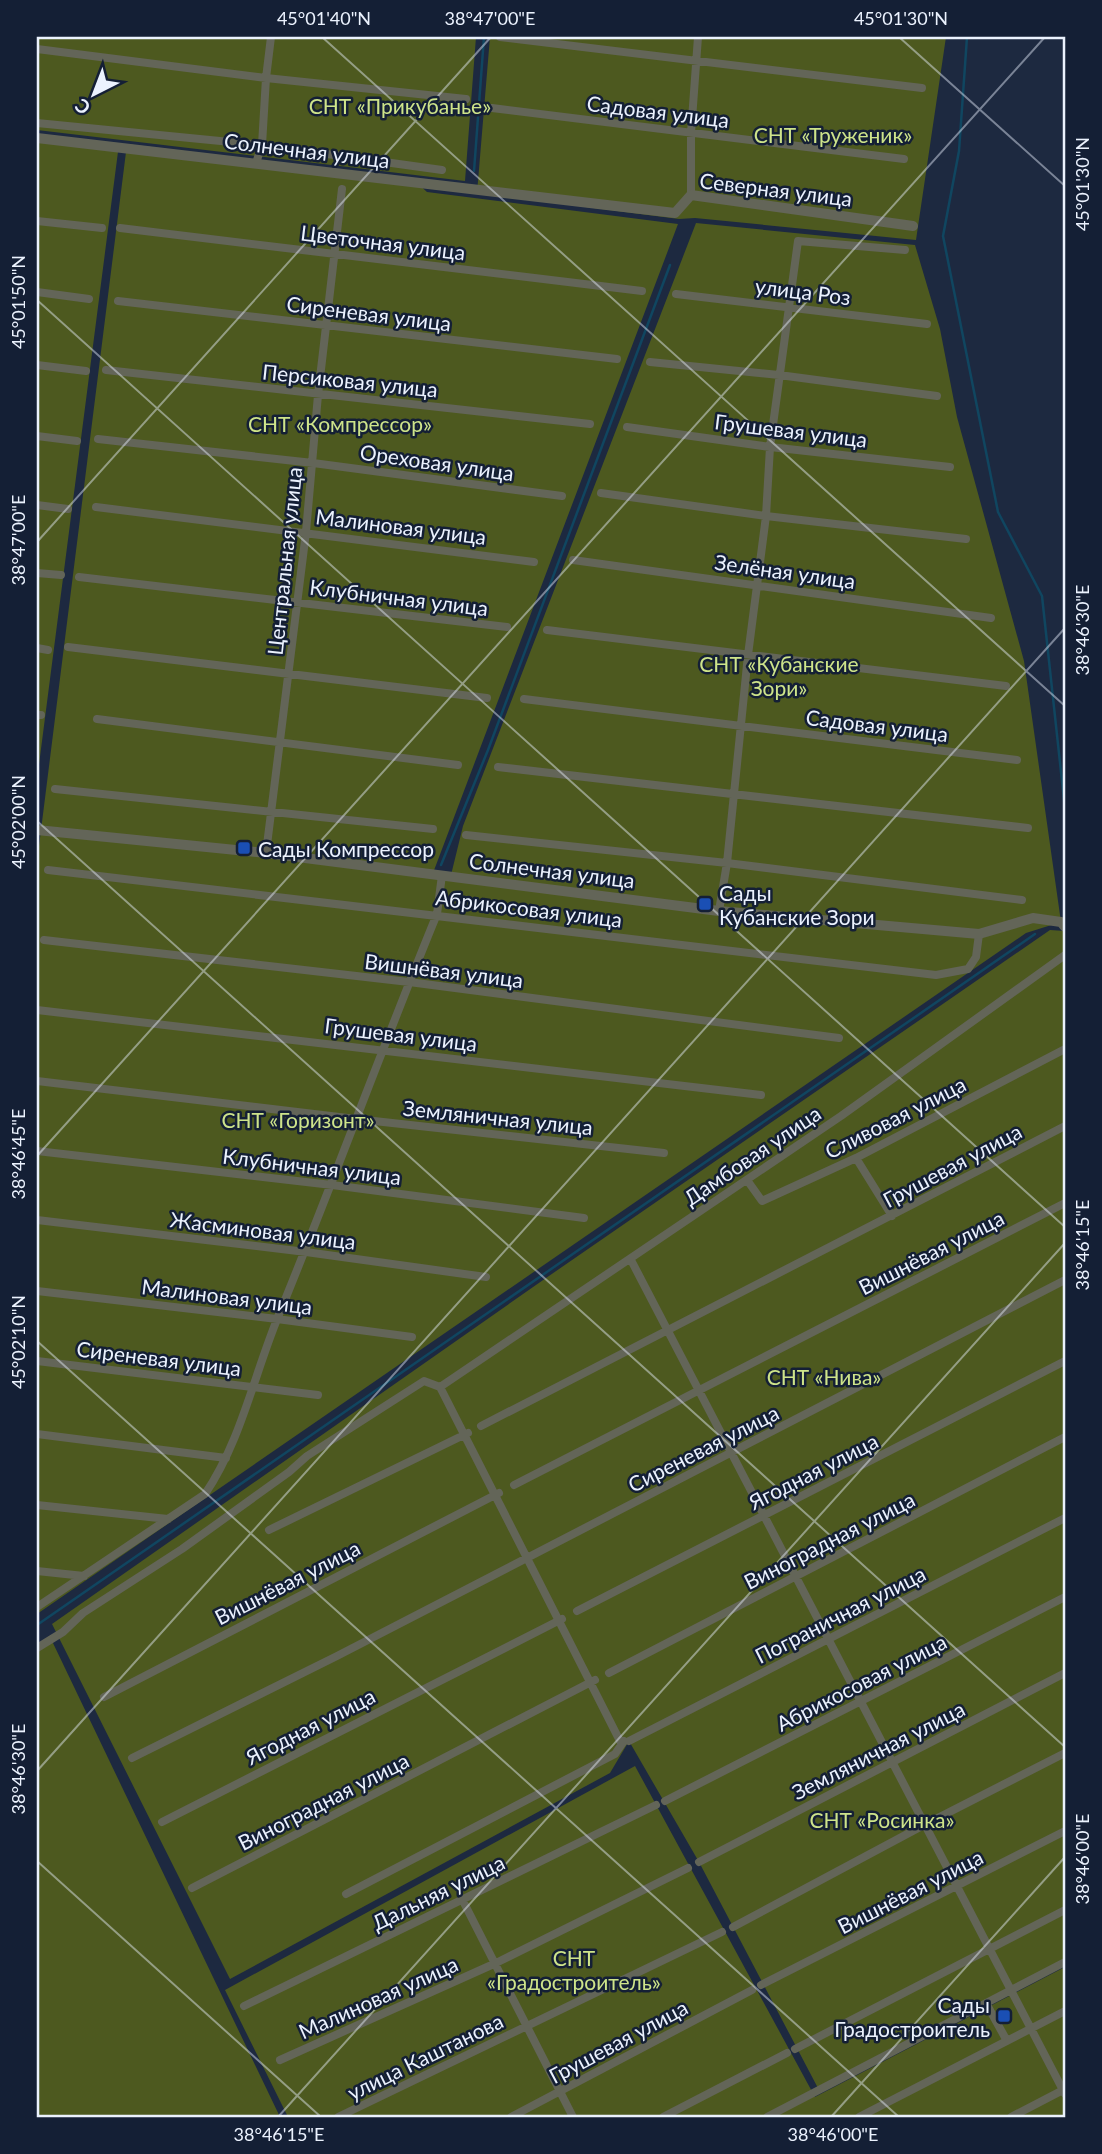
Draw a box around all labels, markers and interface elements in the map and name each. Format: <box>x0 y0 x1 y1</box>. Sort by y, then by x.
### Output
text: 45°01'40"N <box>277 7 371 29</box>
text: 38°47'00"E <box>445 7 535 29</box>
text: 45°01'30"N <box>854 7 948 29</box>
north arrow <box>60 60 130 130</box>
street label: Садовая улица <box>585 90 731 132</box>
park label: СНТ «Прикубанье» <box>309 93 491 118</box>
text: С <box>70 94 95 120</box>
park label: СНТ «Труженик» <box>754 122 912 147</box>
street label: Солнечная улица <box>223 127 391 173</box>
text: 45°01'30"N <box>1071 137 1093 231</box>
street label: Северная улица <box>698 167 854 211</box>
street label: Цветочная улица <box>299 219 467 265</box>
text: 45°01'50"N <box>7 255 29 349</box>
street label: улица Роз <box>754 273 852 309</box>
street label: Сиреневая улица <box>285 290 453 336</box>
street label: Персиковая улица <box>261 358 439 402</box>
street label: Грушевая улица <box>713 408 869 452</box>
park label: СНТ «Компрессор» <box>248 411 432 436</box>
street label: Ореховая улица <box>358 439 516 485</box>
street label: Центральная улица <box>262 466 306 656</box>
text: 38°47'00"E <box>7 495 29 585</box>
street label: Малиновая улица <box>314 503 488 549</box>
street label: Зелёная улица <box>713 549 857 593</box>
street label: Клубничная улица <box>308 574 490 620</box>
text: 38°46'30"E <box>1071 585 1093 675</box>
park label: СНТ «Кубанские Зори» <box>699 651 859 700</box>
street label: Садовая улица <box>804 704 950 746</box>
text: 45°02'00"N <box>7 775 29 869</box>
place label: Сады Компрессор <box>258 836 434 861</box>
marker: Сады Компрессор <box>236 840 252 856</box>
street label: Солнечная улица <box>468 847 636 893</box>
place label: Сады Кубанские Зори <box>719 880 875 929</box>
street label: Абрикосовая улица <box>434 884 624 932</box>
marker: Сады Кубанские Зори <box>697 896 713 912</box>
street label: Вишнёвая улица <box>363 948 525 992</box>
street label: Грушевая улица <box>323 1012 479 1056</box>
street label: Сливовая улица <box>820 1071 970 1163</box>
street label: Земляничная улица <box>402 1095 594 1139</box>
street label: Дамбовая улица <box>679 1100 825 1210</box>
park label: СНТ «Горизонт» <box>221 1107 375 1132</box>
text: 38°46'45"E <box>7 1109 29 1199</box>
street label: Грушевая улица <box>878 1118 1026 1212</box>
street label: Клубничная улица <box>221 1143 403 1189</box>
text: 38°46'15"E <box>1071 1200 1093 1290</box>
street label: Вишнёвая улица <box>854 1205 1008 1299</box>
street label: Жасминовая улица <box>169 1206 357 1254</box>
street label: Малиновая улица <box>140 1273 314 1319</box>
text: 45°02'10"N <box>7 1295 29 1389</box>
street label: Сиреневая улица <box>75 1335 243 1381</box>
park label: СНТ «Нива» <box>767 1364 881 1389</box>
street label: Сиреневая улица <box>623 1399 783 1497</box>
street label: Ягодная улица <box>743 1428 882 1515</box>
street label: Виноградная улица <box>739 1486 919 1594</box>
street label: Вишнёвая улица <box>210 1535 364 1629</box>
street label: Пограничная улица <box>751 1560 929 1668</box>
street label: Абрикосовая улица <box>772 1628 950 1736</box>
street label: Ягодная улица <box>240 1683 379 1770</box>
street label: Земляничная улица <box>787 1696 969 1804</box>
text: 38°46'30"E <box>7 1724 29 1814</box>
street label: Виноградная улица <box>233 1747 413 1855</box>
park label: СНТ «Росинка» <box>809 1807 955 1832</box>
text: 38°46'00"E <box>1071 1814 1093 1904</box>
street label: Вишнёвая улица <box>833 1844 987 1938</box>
street label: Дальняя улица <box>368 1849 508 1935</box>
park label: СНТ «Градостроитель» <box>487 1945 661 1994</box>
street label: Малиновая улица <box>294 1951 462 2043</box>
place label: Сады Градостроитель <box>834 1992 990 2041</box>
street label: Грушевая улица <box>544 1994 692 2088</box>
street label: улица Каштанова <box>343 2008 507 2104</box>
marker: Сады Градостроитель <box>996 2008 1012 2024</box>
text: 38°46'15"E <box>234 2123 324 2145</box>
text: 38°46'00"E <box>788 2123 878 2145</box>

